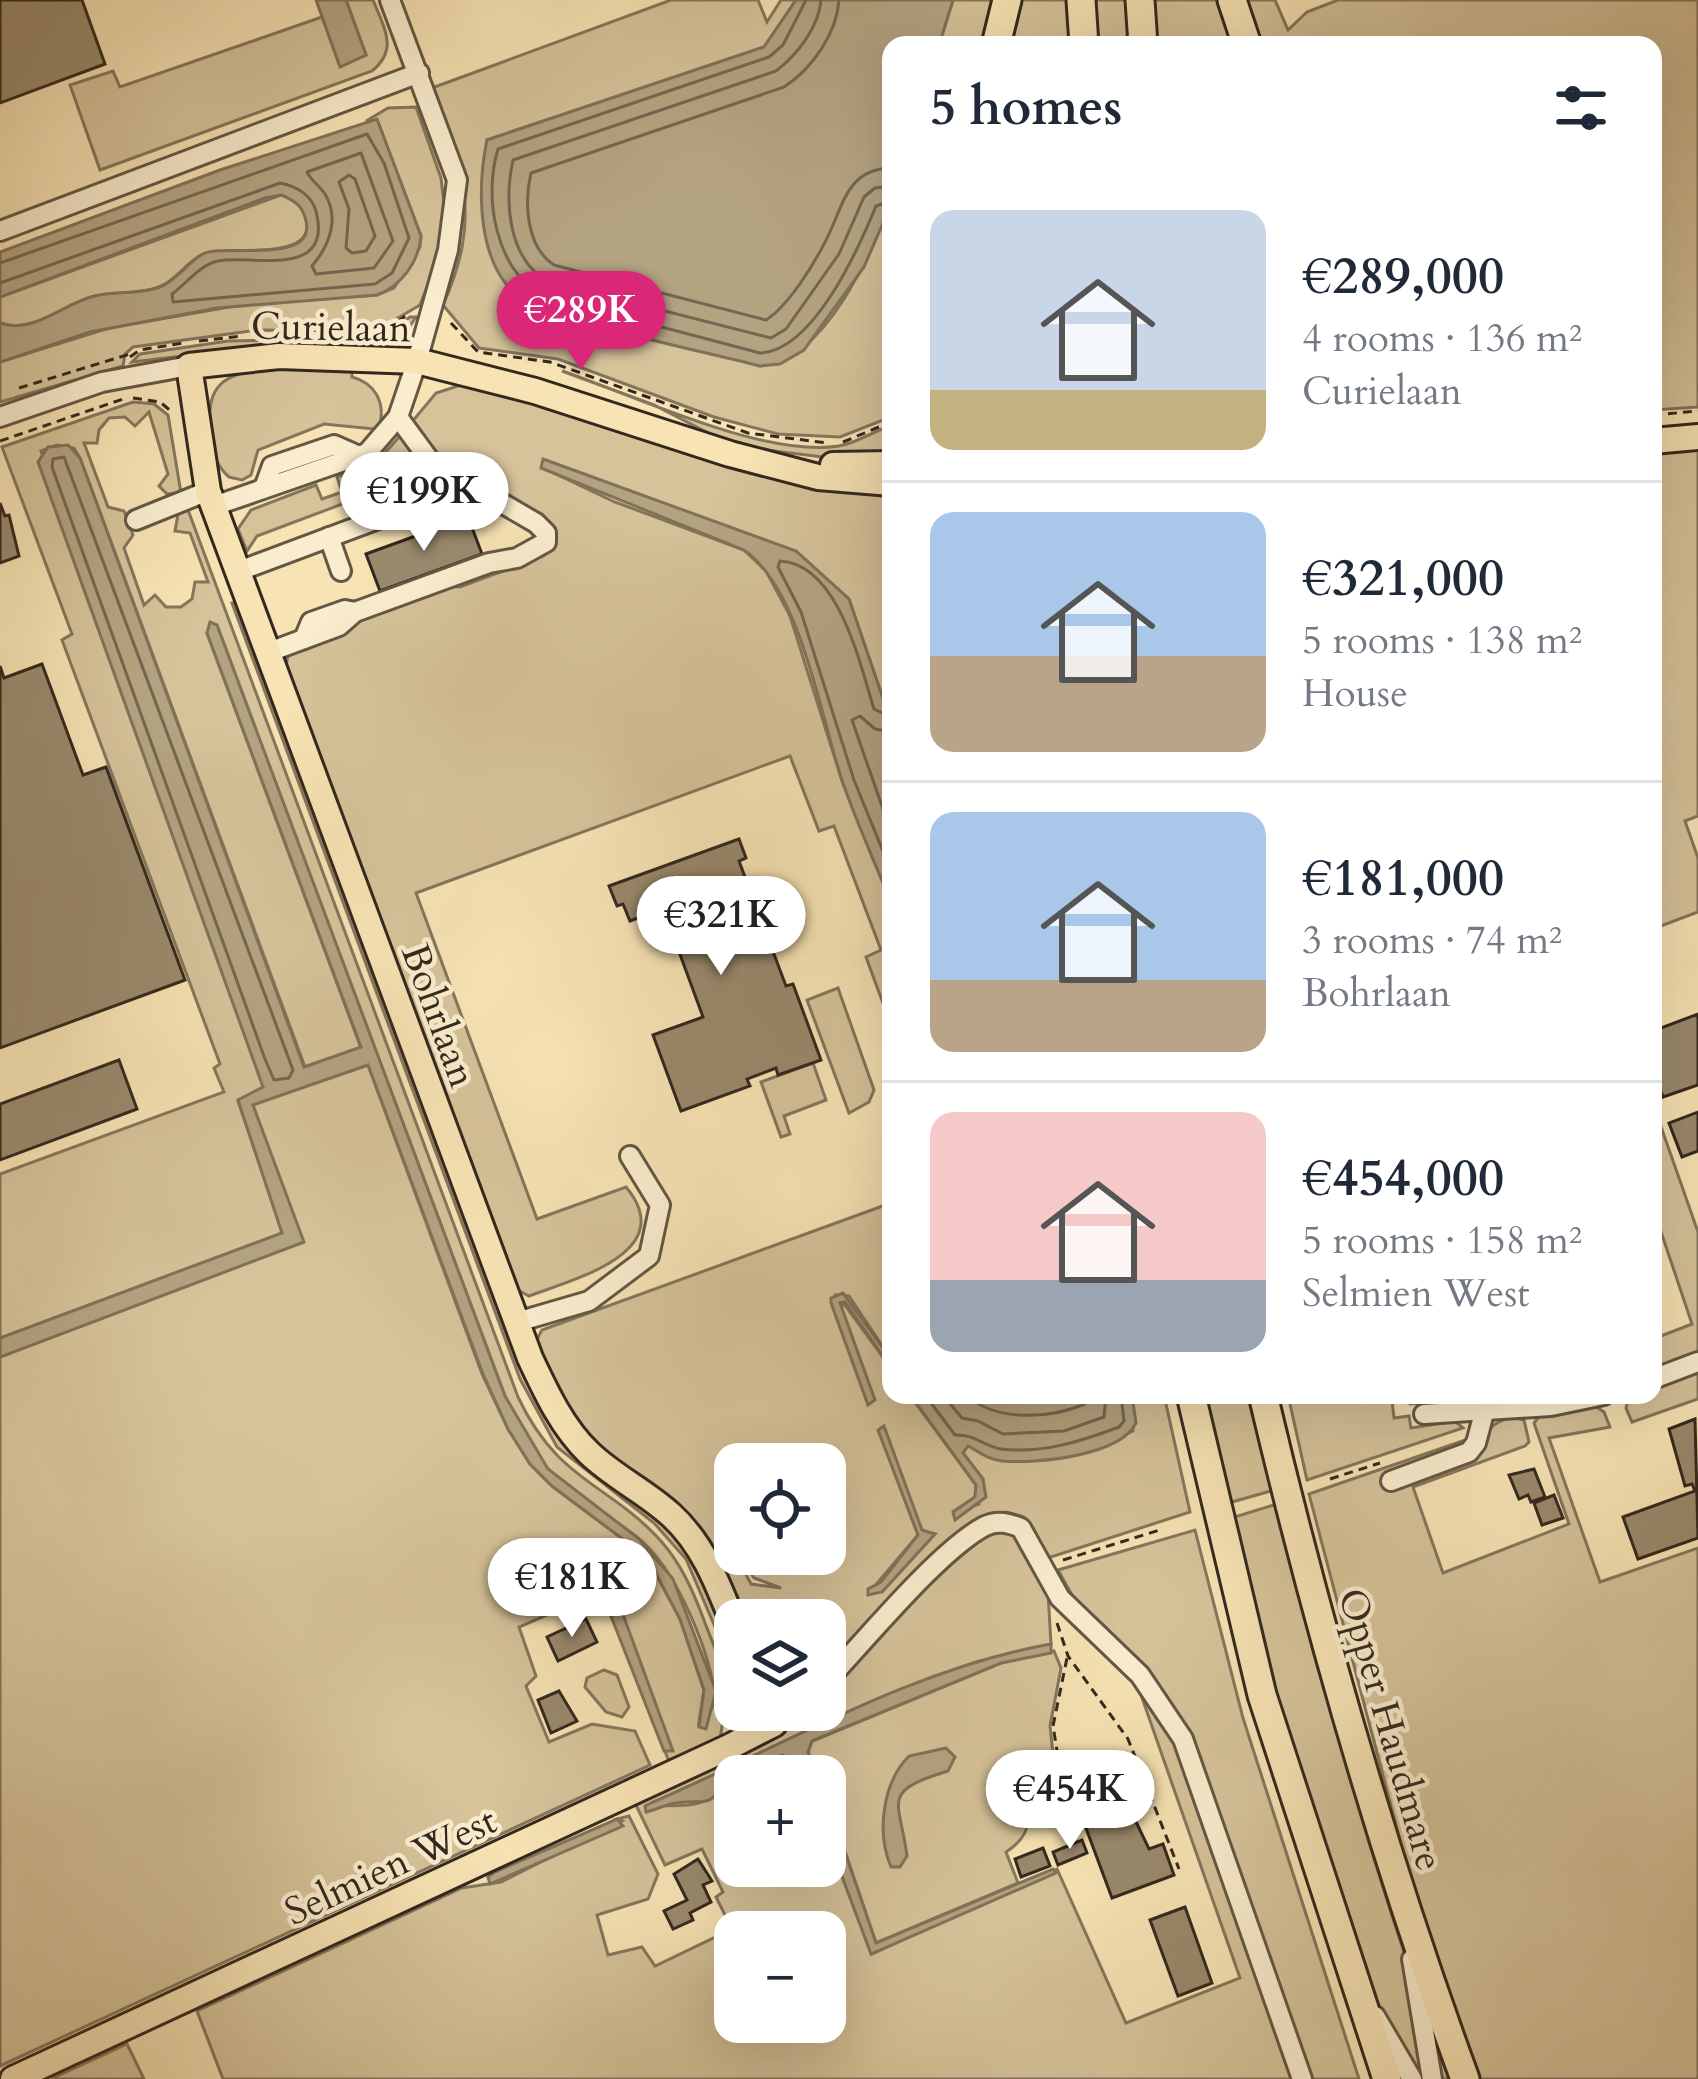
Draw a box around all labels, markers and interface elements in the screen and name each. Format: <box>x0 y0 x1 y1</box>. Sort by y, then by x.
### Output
text: 5 homes <box>930 73 1122 143</box>
icon: filters <box>1548 75 1614 141</box>
text: €289,000 <box>1302 242 1504 312</box>
icon: home <box>1026 258 1170 402</box>
pin: €289K <box>497 271 665 373</box>
text: €289K <box>524 283 638 336</box>
street label: Curielaan <box>251 300 411 355</box>
text: 4 rooms · 136 m² <box>1302 312 1582 365</box>
text: Curielaan <box>1302 365 1462 418</box>
pin: €199K <box>340 452 508 554</box>
text: €199K <box>367 464 481 517</box>
text: €321,000 <box>1302 544 1504 614</box>
icon: home <box>1026 560 1170 704</box>
text: 5 rooms · 138 m² <box>1302 614 1582 667</box>
text: House <box>1302 667 1408 720</box>
text: €181,000 <box>1302 844 1504 914</box>
icon: home <box>1026 860 1170 1004</box>
pin: €321K <box>637 876 805 978</box>
text: €321K <box>664 888 778 941</box>
text: 3 rooms · 74 m² <box>1302 914 1562 967</box>
street label: Bohrlaan <box>388 936 489 1095</box>
text: Bohrlaan <box>1302 967 1451 1020</box>
text: €454,000 <box>1302 1144 1504 1214</box>
icon: home <box>1026 1160 1170 1304</box>
text: 5 rooms · 158 m² <box>1302 1214 1582 1267</box>
text: Selmien West <box>1302 1267 1530 1320</box>
map controls <box>714 1443 846 2043</box>
button: locate <box>714 1443 846 1575</box>
pin: €181K <box>488 1538 656 1640</box>
text: €181K <box>515 1550 629 1603</box>
street label: Opper Haudmare <box>1325 1582 1456 1877</box>
button: layers <box>714 1599 846 1731</box>
pin: €454K <box>986 1750 1154 1852</box>
button: + <box>714 1755 846 1887</box>
text: €454K <box>1013 1762 1127 1815</box>
street label: Selmien West <box>276 1794 505 1938</box>
button: − <box>714 1911 846 2043</box>

